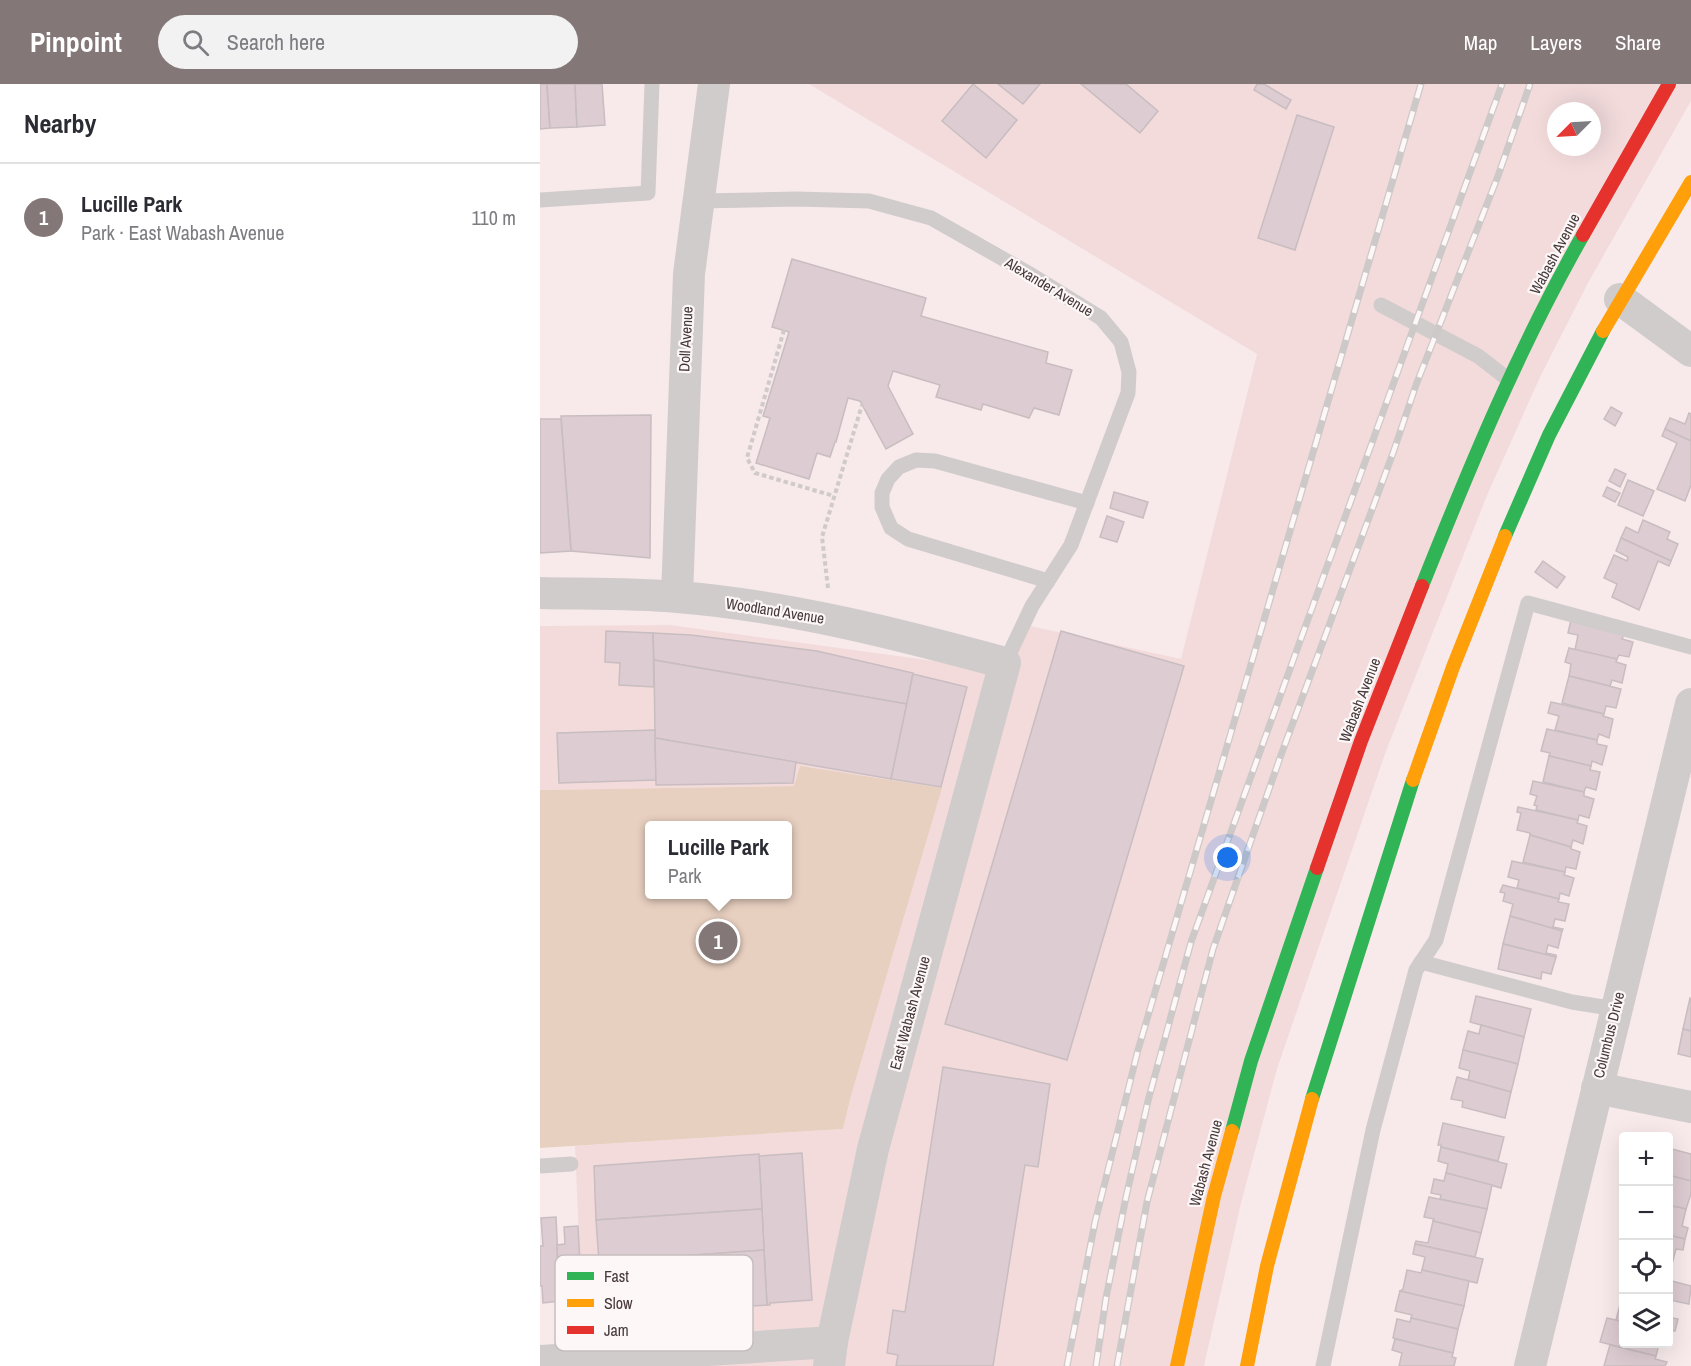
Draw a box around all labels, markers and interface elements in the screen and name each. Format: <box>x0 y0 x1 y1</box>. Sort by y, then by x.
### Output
search box <box>158 15 578 69</box>
text: Pinpoint <box>30 23 122 61</box>
icon: search <box>179 26 212 59</box>
text: Search here <box>227 27 325 57</box>
text: Map <box>1464 28 1497 57</box>
text: Layers <box>1530 28 1582 57</box>
text: Share <box>1615 28 1661 57</box>
north arrow <box>1547 102 1601 156</box>
text: Nearby <box>24 106 96 141</box>
text: Lucille Park <box>81 189 182 219</box>
text: 1 <box>39 204 48 231</box>
text: 110 m <box>472 204 516 231</box>
street label: Wabash Avenue <box>1524 209 1585 298</box>
text: Park · East Wabash Avenue <box>81 219 284 246</box>
street label: Alexander Avenue <box>1000 251 1097 321</box>
street label: Doll Avenue <box>673 306 698 372</box>
street label: Woodland Avenue <box>724 592 826 629</box>
street label: Wabash Avenue <box>1334 654 1385 745</box>
popup <box>645 821 792 899</box>
text: Lucille Park <box>668 832 769 862</box>
your location <box>1213 843 1242 872</box>
text: Park <box>668 862 702 889</box>
pin: 1 <box>698 918 738 964</box>
street label: East Wabash Avenue <box>884 954 935 1072</box>
street label: Columbus Drive <box>1588 989 1629 1080</box>
street label: Wabash Avenue <box>1184 1117 1227 1209</box>
map controls <box>1619 1132 1673 1348</box>
button: + <box>1619 1132 1673 1186</box>
button: − <box>1619 1186 1673 1240</box>
button: locate <box>1619 1240 1673 1294</box>
legend <box>555 1255 753 1351</box>
text: Fast <box>604 1265 629 1287</box>
text: Slow <box>604 1292 633 1314</box>
button: layers <box>1619 1294 1673 1348</box>
text: Jam <box>604 1319 629 1341</box>

